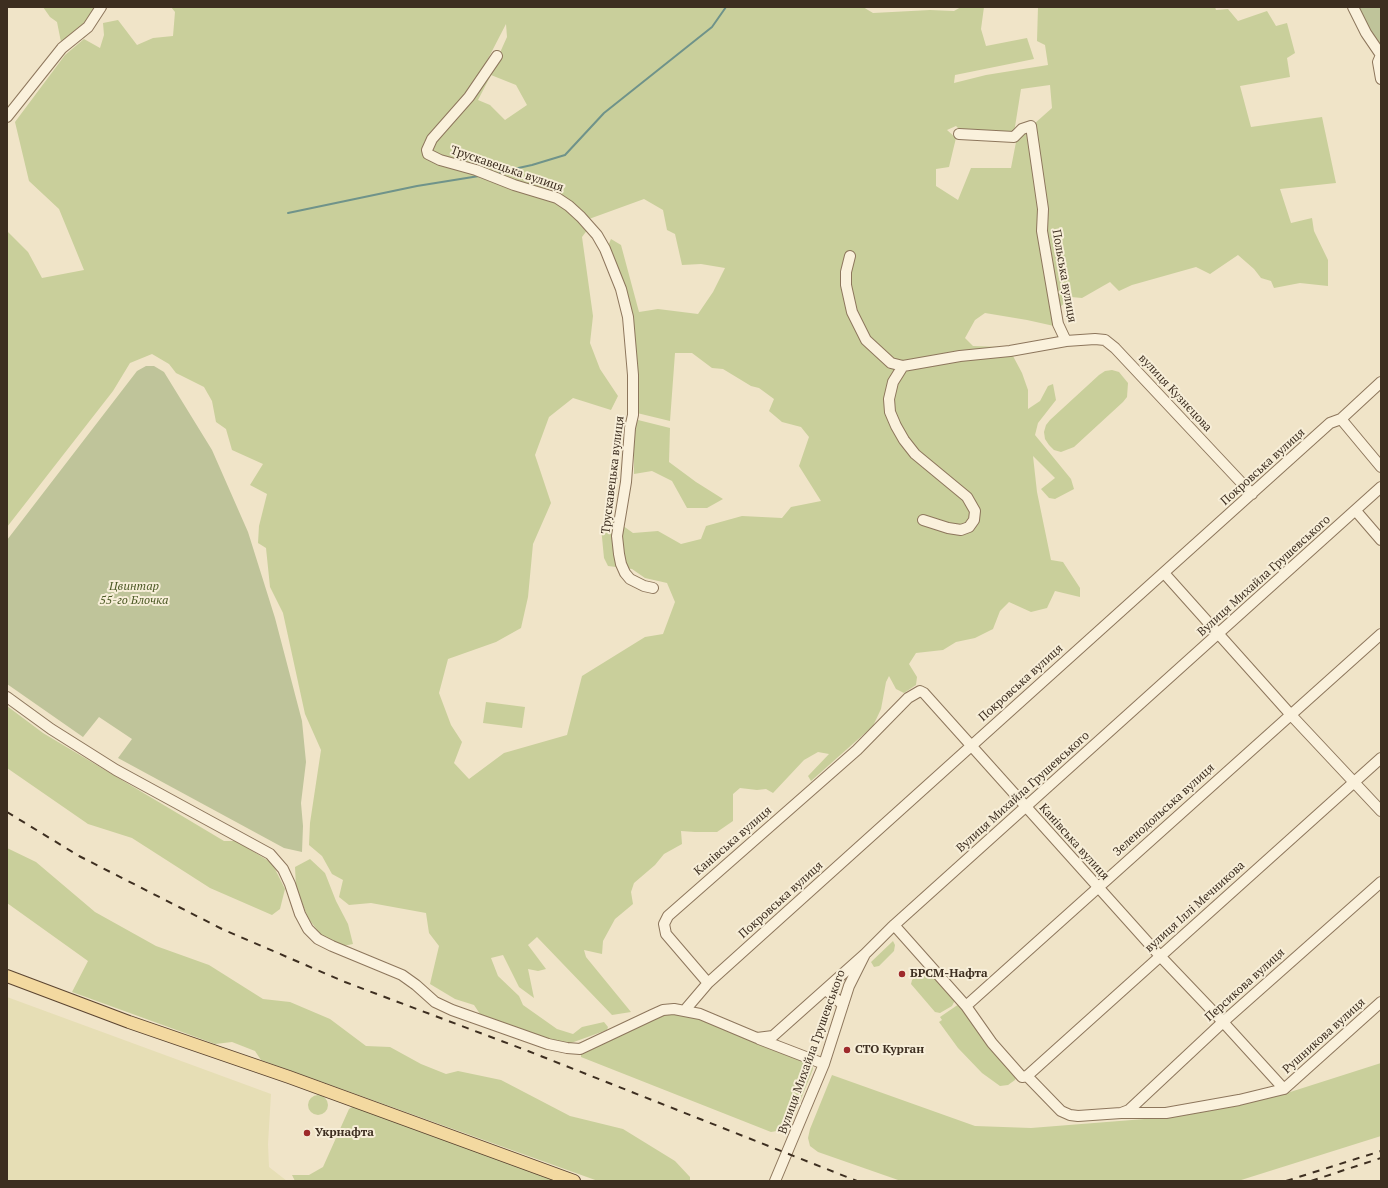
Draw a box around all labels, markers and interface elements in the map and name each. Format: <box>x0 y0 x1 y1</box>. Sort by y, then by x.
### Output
street label: Трускавецька вулиця <box>448 143 566 195</box>
street label: Польська вулиця <box>1049 228 1079 324</box>
street label: вулиця Кузнєцова <box>1135 351 1215 435</box>
street label: Трускавецька вулиця <box>599 415 627 535</box>
street label: Покровська вулиця <box>1218 425 1308 509</box>
street label: Вулиця Михайла Грушевського <box>1195 512 1333 640</box>
park label: Цвинтар 55-го Блочка <box>99 580 169 608</box>
street label: Покровська вулиця <box>976 641 1066 725</box>
street label: Вулиця Михайла Грушевського <box>954 728 1092 856</box>
street label: Зеленодольська вулиця <box>1110 761 1218 859</box>
street label: Канівська вулиця <box>1036 801 1112 883</box>
street label: Канівська вулиця <box>691 803 775 879</box>
street label: Покровська вулиця <box>736 858 826 942</box>
street label: вулиця Іллі Мечникова <box>1142 858 1248 956</box>
street label: Персикова вулиця <box>1202 945 1288 1025</box>
place label: БРСМ-Нафта <box>910 967 988 981</box>
street label: Вулиця Михайла Грушевського <box>776 968 848 1136</box>
marker: БРСМ-Нафта <box>897 969 907 979</box>
street label: Рушникова вулиця <box>1280 995 1368 1077</box>
place label: СТО Курган <box>855 1043 924 1057</box>
marker: СТО Курган <box>842 1045 852 1055</box>
place label: Укрнафта <box>315 1126 374 1140</box>
marker: Укрнафта <box>302 1128 312 1138</box>

